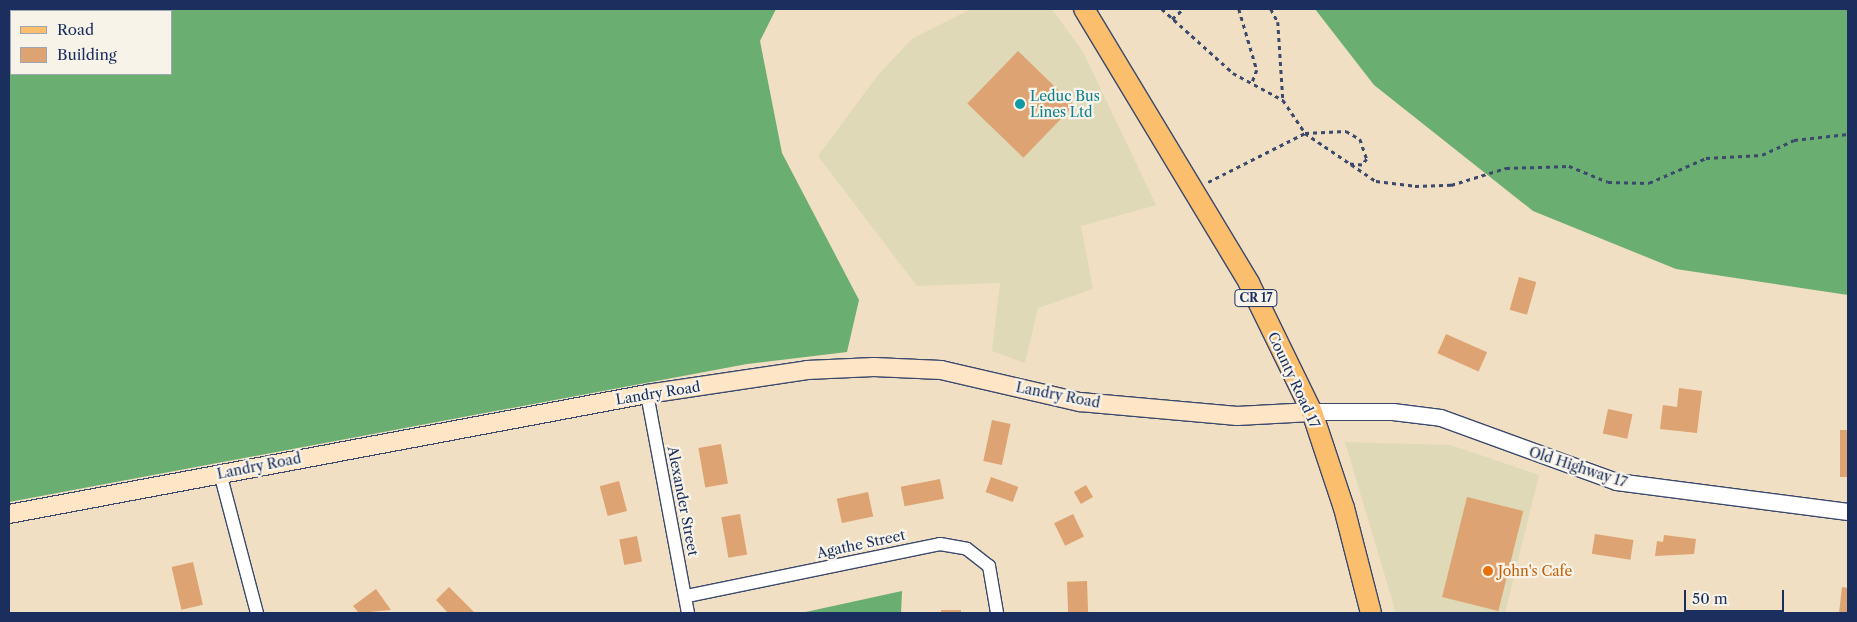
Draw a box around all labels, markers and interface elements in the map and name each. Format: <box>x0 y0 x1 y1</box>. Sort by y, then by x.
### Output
legend <box>10 10 172 75</box>
text: Road <box>57 20 94 39</box>
text: Building <box>57 45 117 64</box>
place label: Leduc Bus Lines Ltd <box>1030 88 1100 120</box>
marker: Leduc Bus Lines Ltd <box>1014 98 1026 110</box>
road number: CR 17 <box>1234 288 1278 308</box>
street label: County Road 17 <box>1264 329 1324 431</box>
street label: Landry Road <box>614 378 702 408</box>
street label: Landry Road <box>1014 379 1102 411</box>
street label: Old Highway 17 <box>1527 443 1629 491</box>
street label: Alexander Street <box>664 445 702 557</box>
street label: Landry Road <box>215 450 303 482</box>
street label: Agathe Street <box>815 526 907 562</box>
place label: John's Cafe <box>1498 563 1572 579</box>
marker: John's Cafe <box>1482 565 1494 577</box>
scale bar <box>1687 580 1787 612</box>
text: 50 m <box>1692 589 1728 608</box>

